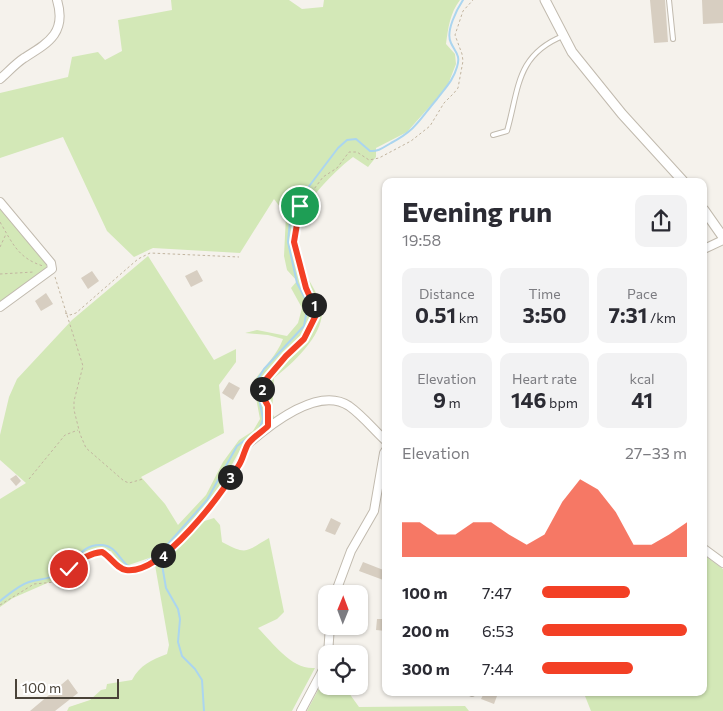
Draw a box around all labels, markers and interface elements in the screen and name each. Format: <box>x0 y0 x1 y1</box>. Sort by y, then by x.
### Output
pin <box>279 185 321 227</box>
icon: arrive <box>286 192 314 220</box>
text: Evening run <box>402 194 552 228</box>
button: share <box>635 195 687 247</box>
text: 19:58 <box>402 230 441 249</box>
text: Distance <box>419 285 475 302</box>
text: Time <box>528 285 561 302</box>
text: Pace <box>627 285 657 302</box>
pin: 1 <box>302 292 326 318</box>
text: 1 <box>311 297 318 314</box>
text: 0.51 <box>415 302 456 327</box>
text: 3:50 <box>523 302 566 327</box>
text: 7:31 <box>608 302 647 327</box>
text: km <box>456 309 479 326</box>
text: /km <box>647 309 676 326</box>
text: Elevation <box>417 370 476 387</box>
text: Heart rate <box>512 370 577 387</box>
text: kcal <box>630 370 655 387</box>
pin: 2 <box>250 376 274 402</box>
text: 2 <box>259 381 266 398</box>
text: 9 <box>433 387 446 412</box>
text: 146 <box>511 387 546 412</box>
text: 41 <box>631 387 653 412</box>
text: m <box>446 394 461 411</box>
text: bpm <box>546 394 578 411</box>
text: Elevation <box>402 443 470 462</box>
text: 27–33 m <box>625 443 687 462</box>
pin: 3 <box>218 464 242 490</box>
text: 3 <box>226 469 235 486</box>
pin: 4 <box>150 542 176 568</box>
text: 4 <box>159 547 168 564</box>
pin <box>48 548 90 590</box>
icon: check <box>55 555 83 583</box>
text: 100 m <box>402 583 448 602</box>
text: 7:47 <box>482 583 512 602</box>
north arrow <box>318 585 368 635</box>
map controls <box>318 585 368 695</box>
text: 200 m <box>402 621 449 640</box>
text: 6:53 <box>482 621 514 640</box>
button: locate <box>318 645 368 695</box>
text: 300 m <box>402 659 450 678</box>
text: 7:44 <box>482 659 513 678</box>
scale bar <box>15 676 119 699</box>
text: 100 m <box>22 679 61 696</box>

